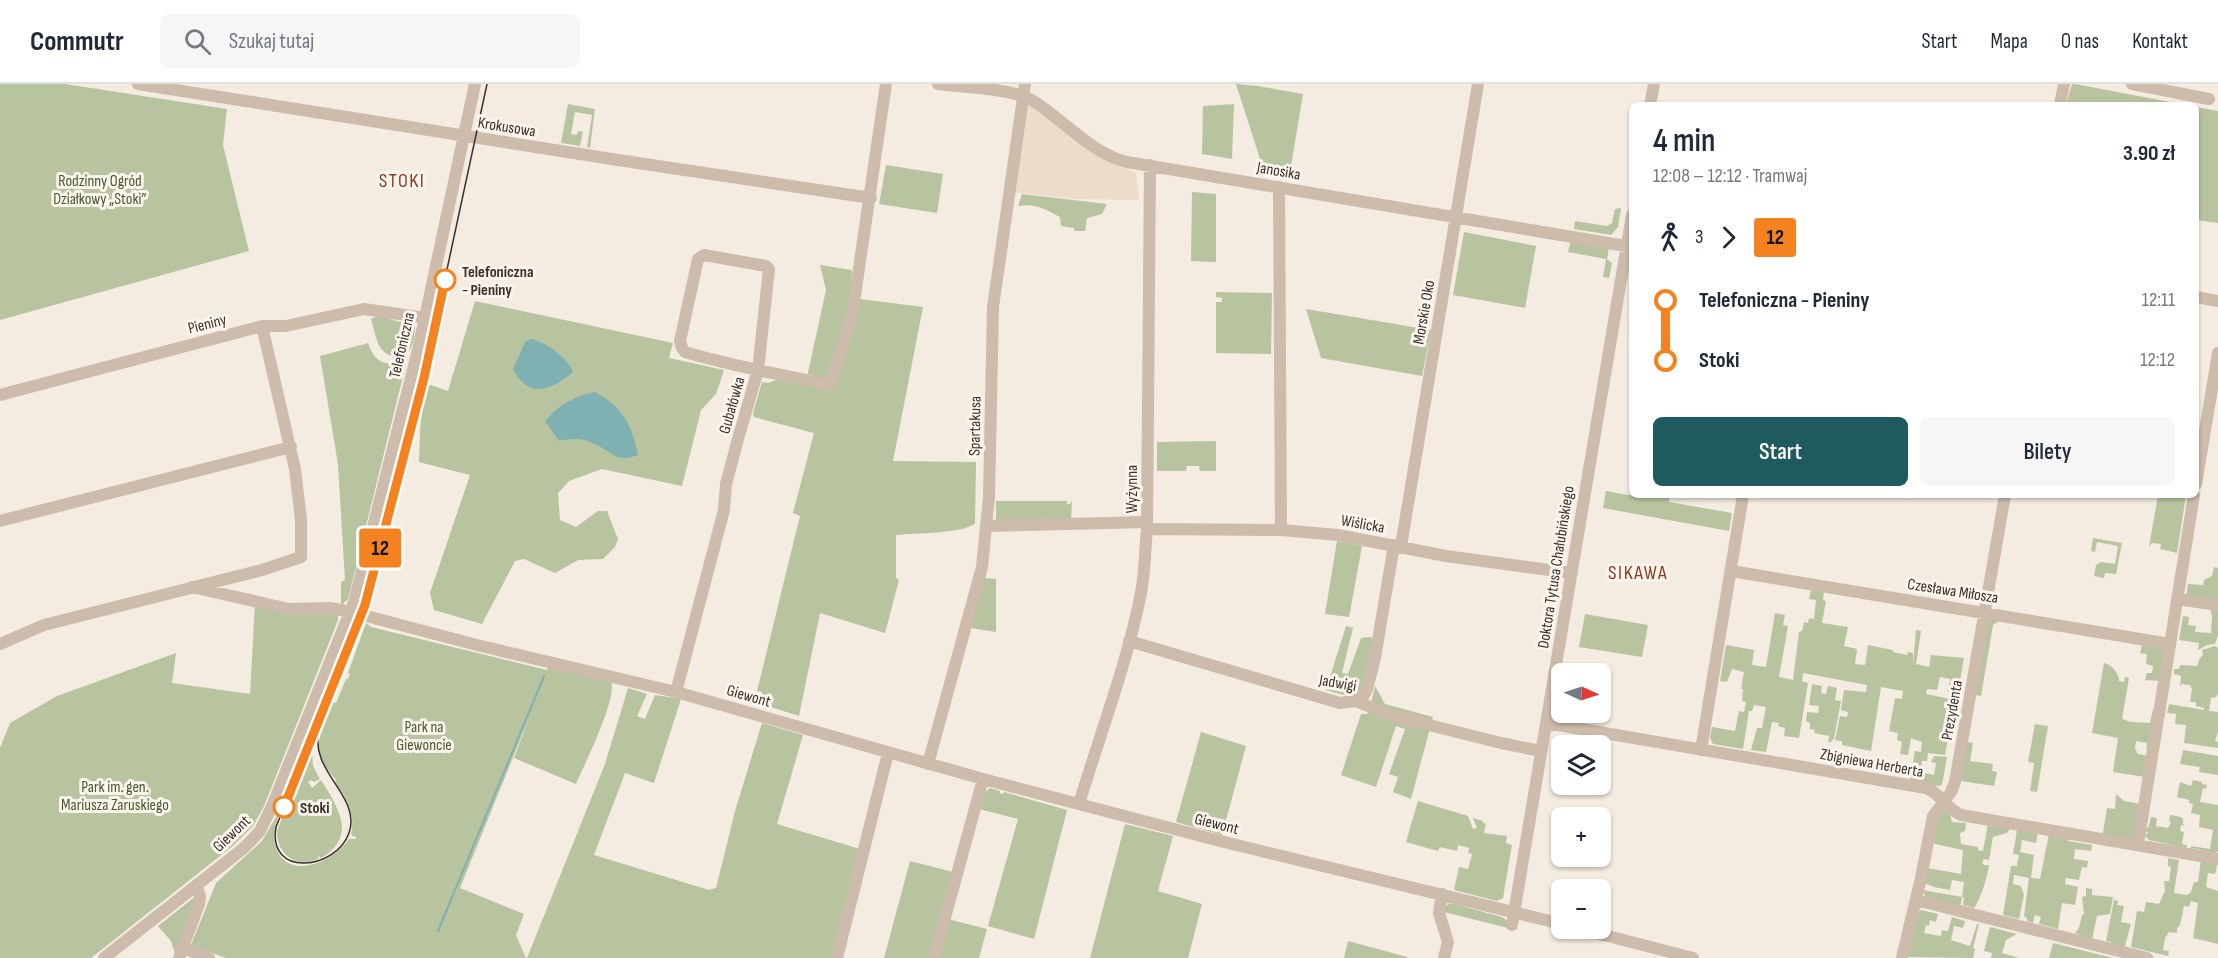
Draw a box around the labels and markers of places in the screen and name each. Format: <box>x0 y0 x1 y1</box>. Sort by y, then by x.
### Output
place label: Telefoniczna - Pieniny <box>462 263 533 300</box>
marker: Telefoniczna - Pieniny <box>434 269 456 291</box>
marker: Stoki <box>273 796 295 818</box>
place label: Stoki <box>300 799 329 818</box>

